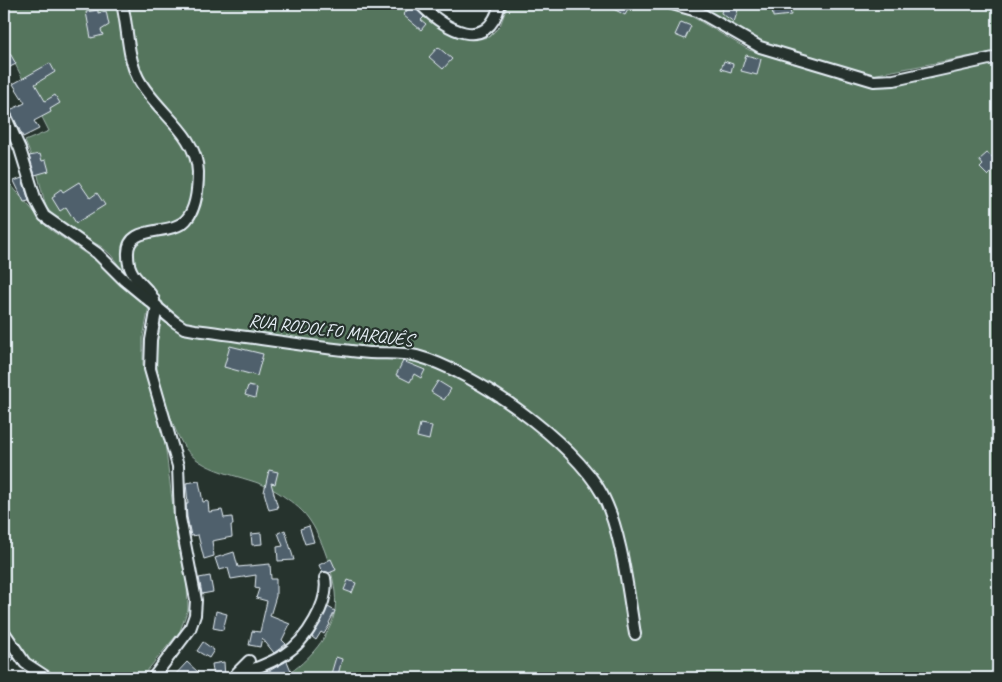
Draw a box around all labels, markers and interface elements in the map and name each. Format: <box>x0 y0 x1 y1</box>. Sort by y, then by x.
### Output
street label: RUA RODOLFO MARQUÊS <box>248 309 418 351</box>

